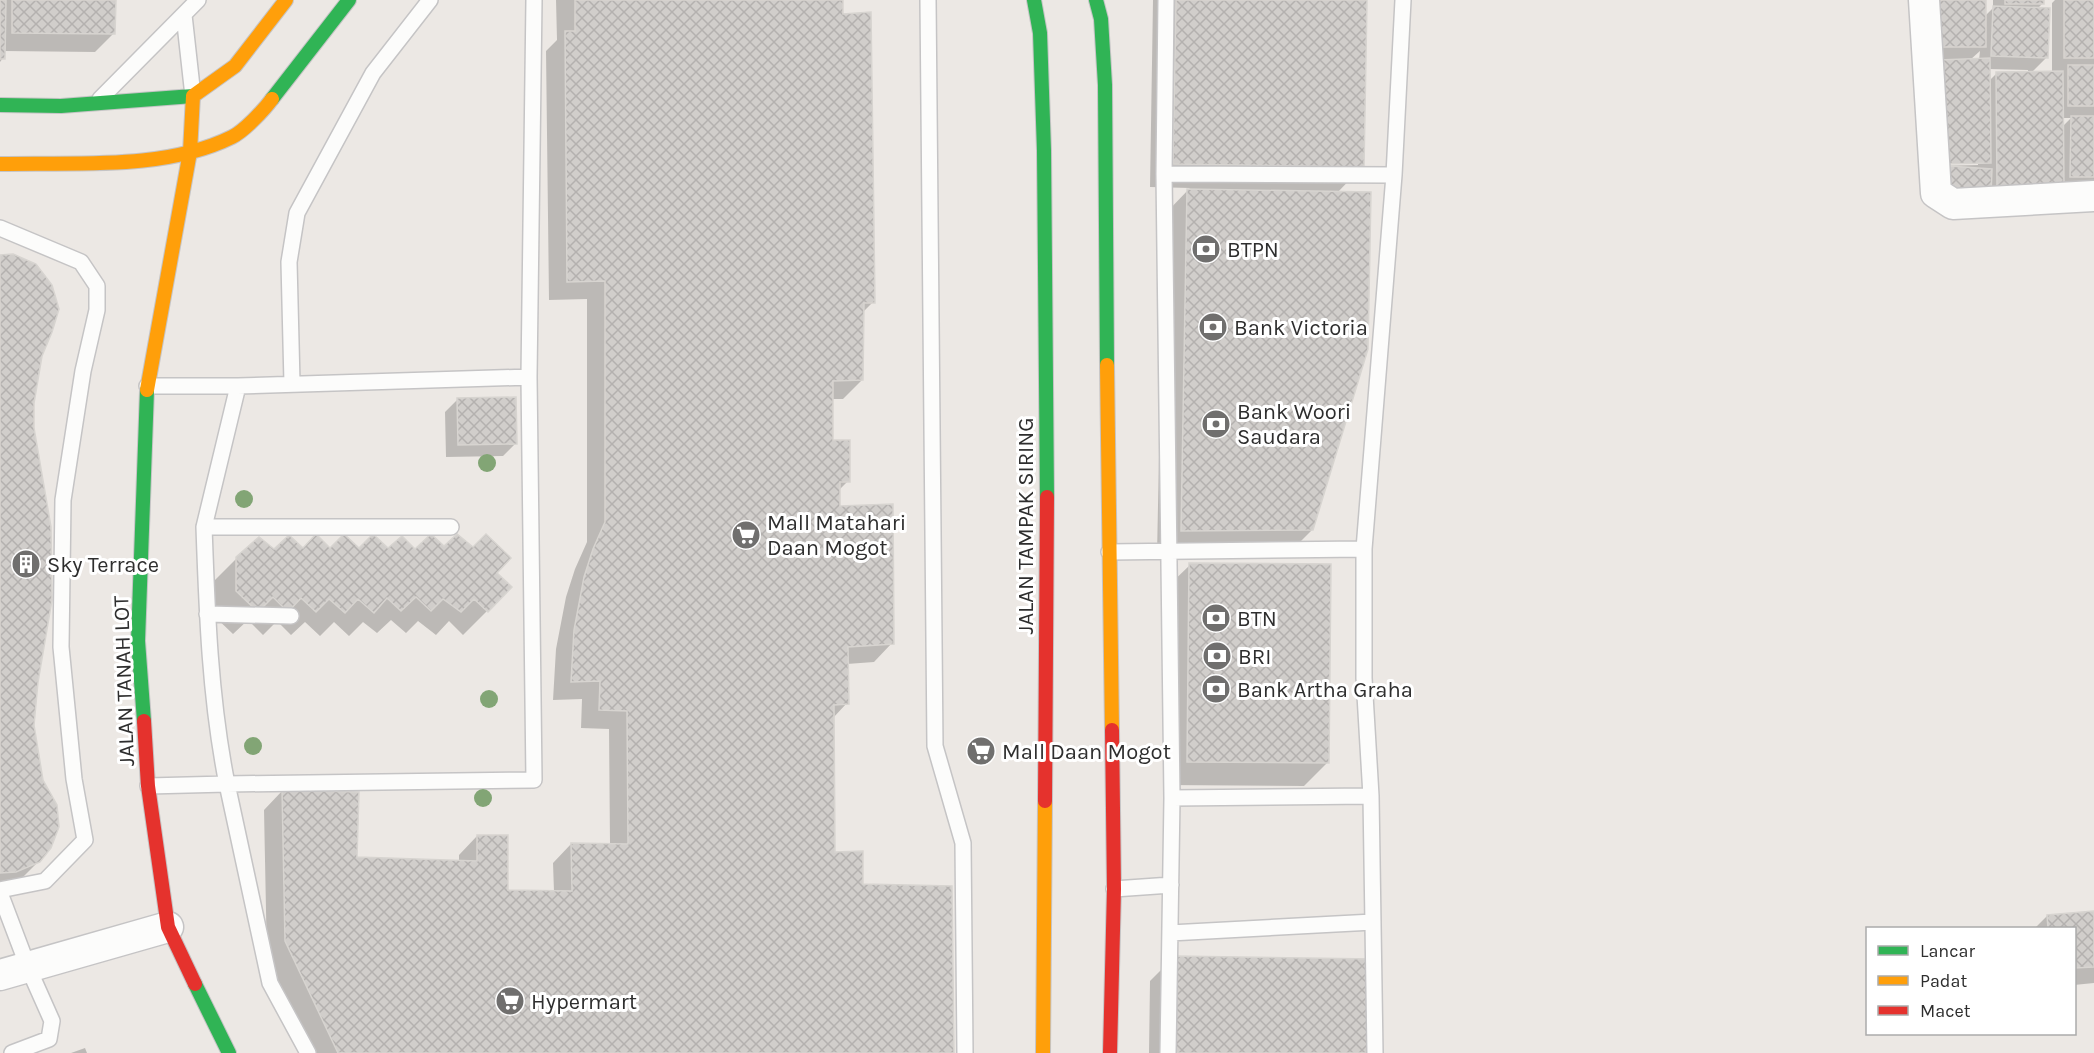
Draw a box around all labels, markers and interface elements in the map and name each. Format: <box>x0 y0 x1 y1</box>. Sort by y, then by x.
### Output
bank icon: BTPN <box>1190 233 1222 265</box>
place label: BTPN <box>1227 237 1279 263</box>
bank icon: Bank Victoria <box>1197 311 1229 343</box>
place label: Bank Victoria <box>1234 315 1368 341</box>
place label: Bank Woori Saudara <box>1237 399 1351 450</box>
bank icon: Bank Woori Saudara <box>1200 408 1232 440</box>
street label: JALAN TAMPAK SIRING <box>1013 418 1039 634</box>
place label: Mall Matahari Daan Mogot <box>767 510 906 561</box>
supermarket icon: Mall Matahari Daan Mogot <box>730 519 762 551</box>
building icon: Sky Terrace <box>10 548 42 580</box>
place label: Sky Terrace <box>47 552 159 578</box>
street label: JALAN TANAH LOT <box>108 595 140 767</box>
bank icon: BTN <box>1200 602 1232 634</box>
place label: BTN <box>1237 606 1277 632</box>
bank icon: BRI <box>1201 640 1233 672</box>
place label: BRI <box>1238 644 1271 670</box>
bank icon: Bank Artha Graha <box>1200 673 1232 705</box>
place label: Bank Artha Graha <box>1237 677 1413 703</box>
supermarket icon: Mall Daan Mogot <box>965 735 997 767</box>
place label: Mall Daan Mogot <box>1002 739 1171 765</box>
legend <box>1866 927 2076 1035</box>
text: Lancar <box>1920 940 1975 962</box>
text: Padat <box>1920 970 1967 992</box>
supermarket icon: Hypermart <box>494 985 526 1017</box>
place label: Hypermart <box>531 989 637 1015</box>
text: Macet <box>1920 1000 1971 1022</box>

